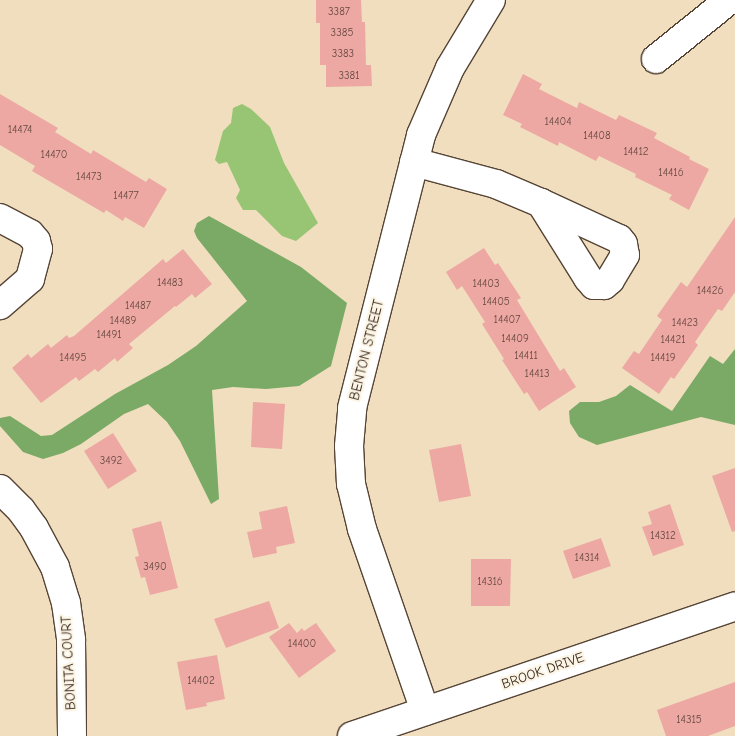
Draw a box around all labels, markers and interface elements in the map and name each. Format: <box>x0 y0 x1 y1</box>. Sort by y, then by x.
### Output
house number: 3387 <box>328 5 350 19</box>
house number: 3385 <box>331 26 353 40</box>
house number: 3383 <box>332 47 354 61</box>
house number: 3381 <box>338 69 360 83</box>
house number: 14404 <box>544 115 572 129</box>
house number: 14474 <box>8 123 32 137</box>
house number: 14408 <box>583 129 611 143</box>
house number: 14412 <box>623 145 649 159</box>
house number: 14470 <box>41 148 67 162</box>
house number: 14416 <box>658 166 684 180</box>
house number: 14473 <box>76 170 102 184</box>
house number: 14477 <box>113 189 139 203</box>
house number: 14483 <box>157 276 183 290</box>
house number: 14403 <box>472 277 500 291</box>
house number: 14426 <box>697 284 723 298</box>
house number: 14405 <box>482 295 510 309</box>
street label: BENTON STREET <box>346 298 388 402</box>
house number: 14487 <box>125 299 151 313</box>
house number: 14407 <box>494 313 520 327</box>
house number: 14489 <box>110 314 136 328</box>
house number: 14423 <box>672 316 698 330</box>
house number: 14491 <box>96 328 122 342</box>
house number: 14409 <box>501 332 529 346</box>
house number: 14421 <box>660 333 686 347</box>
house number: 14411 <box>514 349 538 363</box>
house number: 14495 <box>60 351 86 365</box>
house number: 14419 <box>650 351 676 365</box>
house number: 14413 <box>525 367 549 381</box>
house number: 3492 <box>100 454 122 468</box>
house number: 14312 <box>650 529 676 543</box>
house number: 14314 <box>575 551 599 565</box>
house number: 3490 <box>143 560 167 574</box>
house number: 14316 <box>477 575 503 589</box>
street label: BONITA COURT <box>58 616 80 710</box>
house number: 14400 <box>288 637 316 651</box>
street label: BROOK DRIVE <box>500 649 586 693</box>
house number: 14402 <box>187 674 215 688</box>
house number: 14315 <box>676 713 702 727</box>

